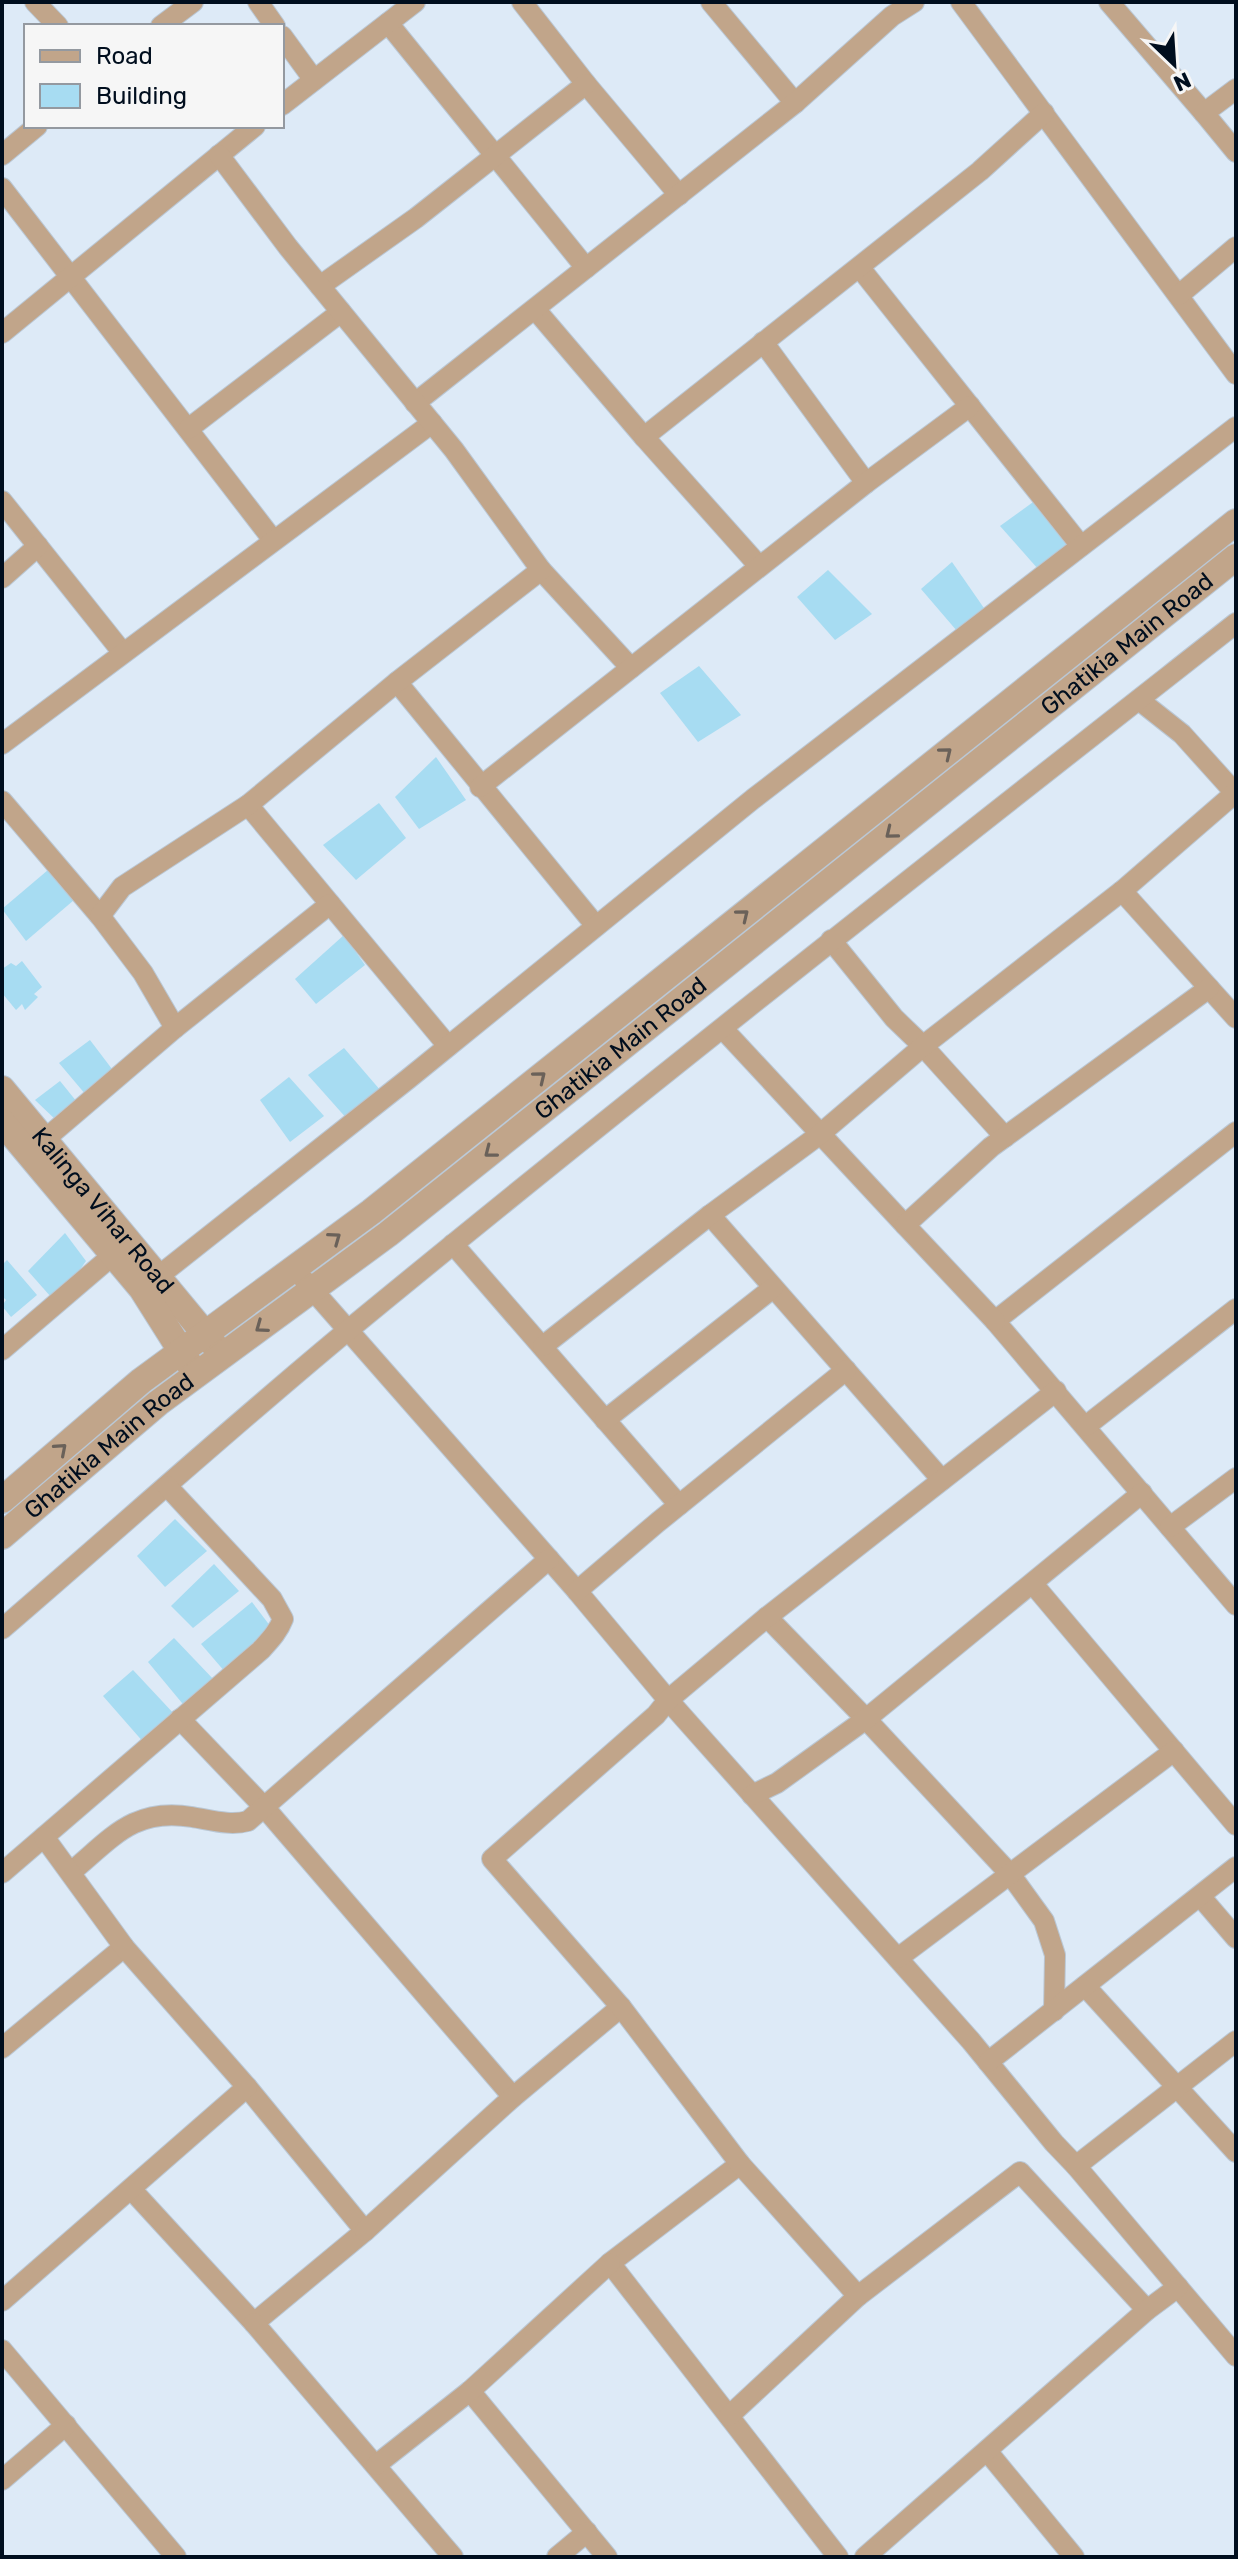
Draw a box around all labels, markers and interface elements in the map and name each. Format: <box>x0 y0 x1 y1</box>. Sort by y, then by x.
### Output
legend <box>24 24 284 128</box>
north arrow <box>1134 24 1214 104</box>
text: Road <box>96 42 153 70</box>
text: N <box>1169 66 1195 97</box>
text: Building <box>96 82 187 110</box>
street label: Ghatikia Main Road <box>1035 567 1219 721</box>
one-way arrow <box>937 748 952 763</box>
one-way arrow <box>885 824 900 838</box>
one-way arrow <box>734 911 749 925</box>
street label: Ghatikia Main Road <box>529 971 712 1125</box>
one-way arrow <box>531 1072 545 1087</box>
street label: Kalinga Vihar Road <box>26 1122 180 1299</box>
one-way arrow <box>485 1142 499 1157</box>
one-way arrow <box>327 1233 341 1247</box>
one-way arrow <box>256 1317 270 1332</box>
street label: Ghatikia Main Road <box>19 1367 199 1525</box>
one-way arrow <box>52 1444 67 1459</box>

